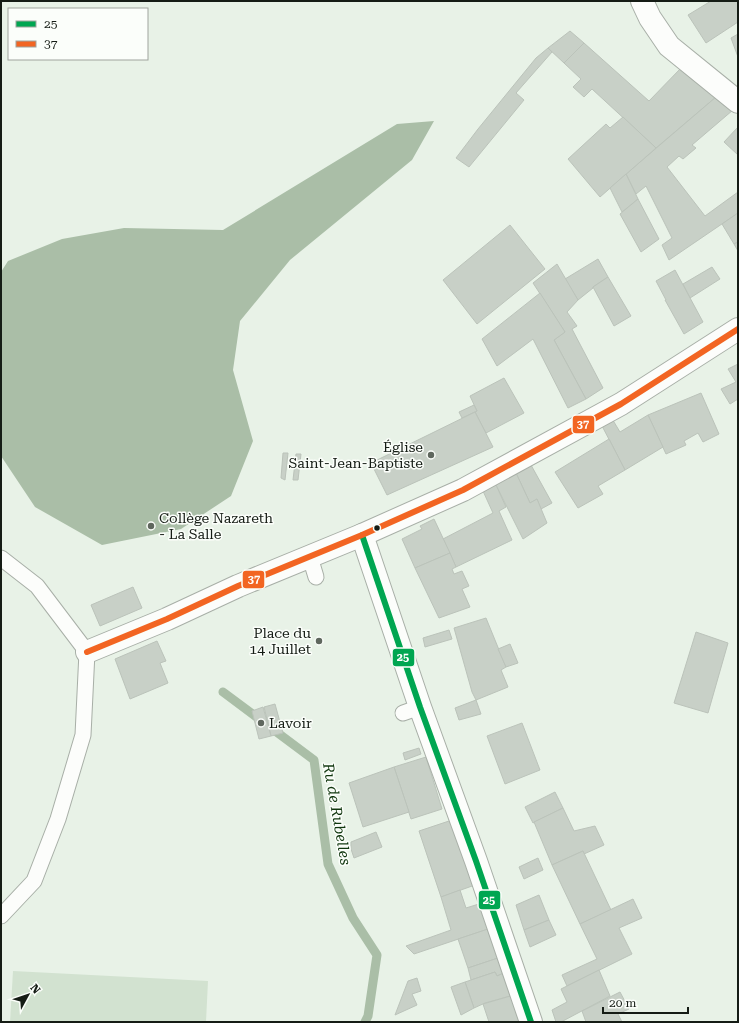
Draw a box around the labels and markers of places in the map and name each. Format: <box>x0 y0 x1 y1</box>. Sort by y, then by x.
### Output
place label: Église Saint-Jean-Baptiste <box>289 439 423 471</box>
marker: Église Saint-Jean-Baptiste <box>426 450 436 460</box>
place label: Collège Nazareth - La Salle <box>159 510 273 542</box>
marker: Collège Nazareth - La Salle <box>146 521 156 531</box>
unlabelled marker <box>372 523 382 533</box>
place label: Place du 14 Juillet <box>249 625 311 657</box>
marker: Place du 14 Juillet <box>314 636 324 646</box>
place label: Lavoir <box>269 715 312 731</box>
marker: Lavoir <box>256 718 266 728</box>

